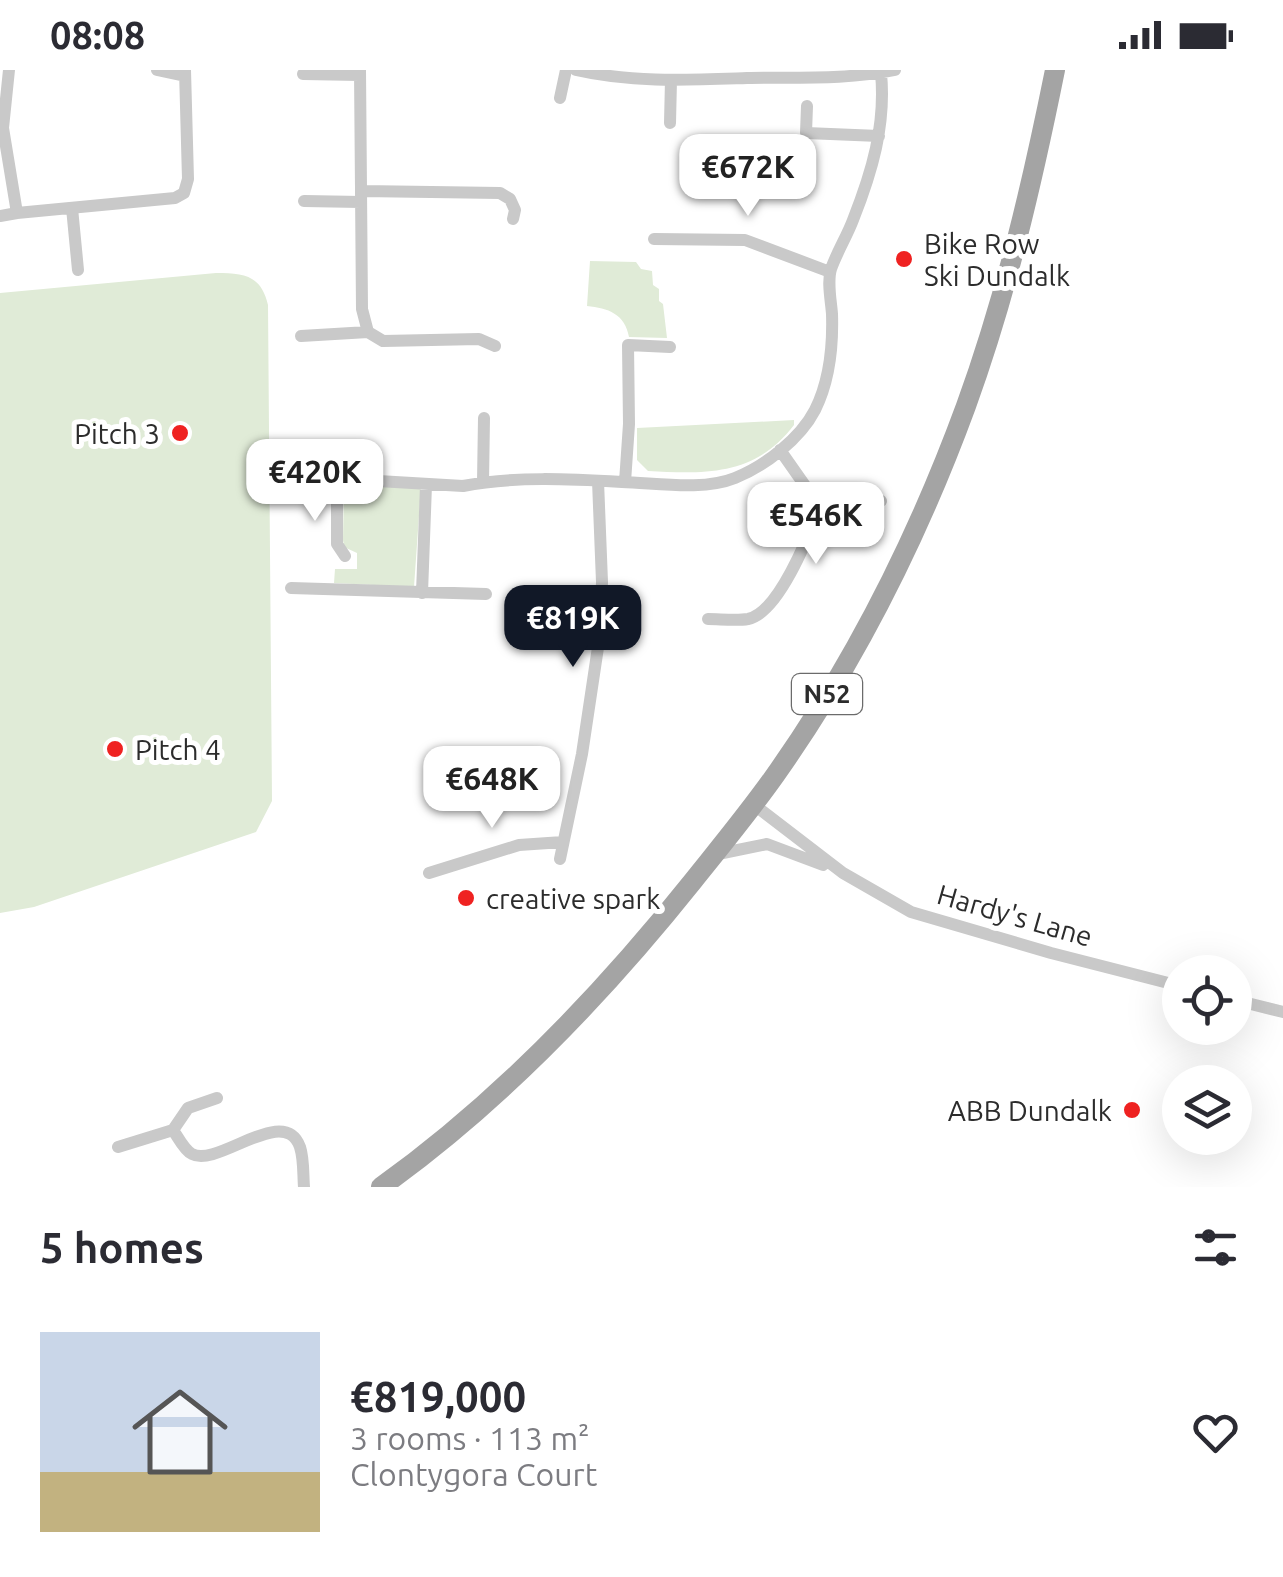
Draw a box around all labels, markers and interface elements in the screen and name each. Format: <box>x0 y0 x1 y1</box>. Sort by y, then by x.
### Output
text: 08:08 <box>50 14 145 56</box>
pin: €672K <box>678 134 818 219</box>
text: €672K <box>701 148 795 184</box>
place label: Bike Row Ski Dundalk <box>924 228 1070 291</box>
marker: Bike Row Ski Dundalk <box>893 248 915 270</box>
place label: Pitch 3 <box>74 418 160 449</box>
marker: Pitch 3 <box>169 422 191 444</box>
pin: €420K <box>245 439 385 524</box>
text: €420K <box>268 453 362 489</box>
pin: €546K <box>746 482 886 567</box>
text: €546K <box>769 496 863 532</box>
pin: €819K <box>503 585 643 670</box>
text: €819K <box>526 599 620 635</box>
road number: N52 <box>792 674 862 714</box>
place label: Pitch 4 <box>135 734 221 765</box>
marker: Pitch 4 <box>104 738 126 760</box>
pin: €648K <box>422 746 562 831</box>
text: €648K <box>445 760 539 796</box>
street label: Hardy's Lane <box>934 878 1096 952</box>
place label: creative spark <box>486 883 660 914</box>
marker: creative spark <box>455 887 477 909</box>
map controls <box>1162 955 1252 1155</box>
button: locate <box>1162 955 1252 1045</box>
button: layers <box>1162 1065 1252 1155</box>
place label: ABB Dundalk <box>948 1095 1112 1126</box>
marker: ABB Dundalk <box>1121 1099 1143 1121</box>
icon: filters <box>1188 1220 1243 1275</box>
text: 5 homes <box>40 1224 204 1271</box>
icon: home <box>120 1372 240 1492</box>
text: €819,000 <box>350 1373 526 1420</box>
icon: heart <box>1188 1405 1243 1460</box>
text: 3 rooms · 113 m² <box>350 1420 590 1456</box>
text: Clontygora Court <box>350 1456 597 1492</box>

